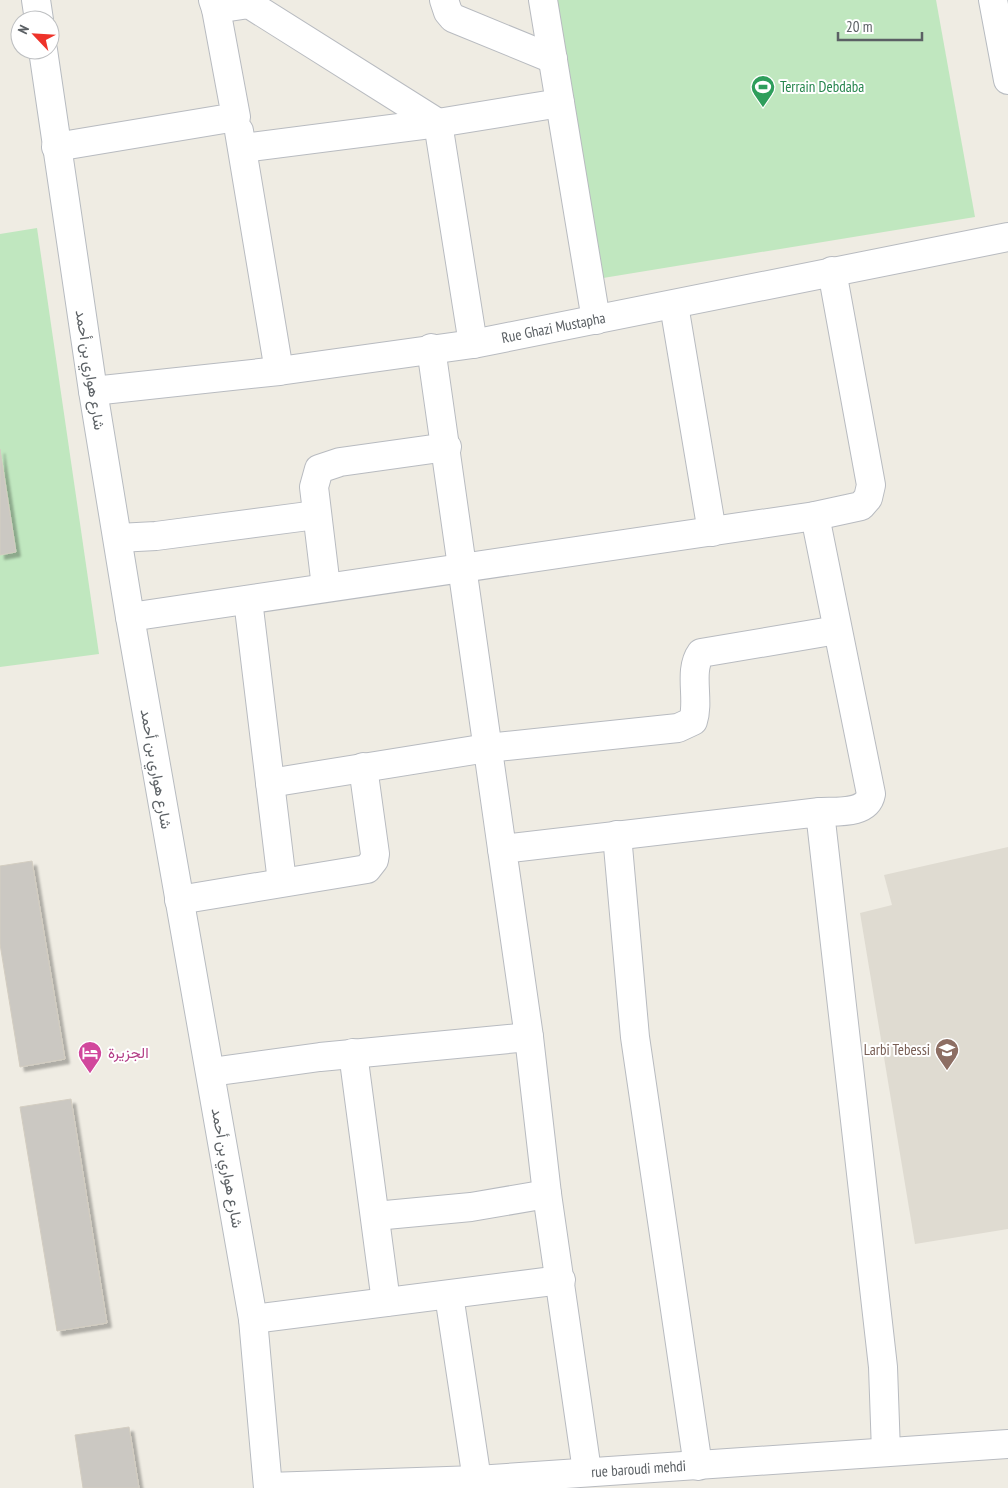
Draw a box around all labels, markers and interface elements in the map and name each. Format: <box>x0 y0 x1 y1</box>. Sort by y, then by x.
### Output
north arrow <box>10 10 60 60</box>
scale bar <box>838 10 922 42</box>
text: 20 m <box>846 17 872 36</box>
text: N <box>13 22 33 37</box>
sports icon: Terrain Debdaba <box>750 74 776 108</box>
place label: Terrain Debdaba <box>780 77 864 96</box>
street label: Rue Ghazi Mustapha <box>500 308 607 347</box>
street label: شارع هواري بن أحمد <box>68 309 109 432</box>
street label: شارع هواري بن أحمد <box>133 708 176 831</box>
school or university icon: Larbi Tebessi <box>934 1037 960 1071</box>
hotel icon: الجزيرة <box>77 1040 103 1074</box>
place label: Larbi Tebessi <box>864 1040 930 1059</box>
place label: الجزيرة <box>108 1043 149 1062</box>
street label: شارع هواري بن أحمد <box>204 1107 247 1230</box>
street label: rue baroudi mehdi <box>590 1456 687 1481</box>

